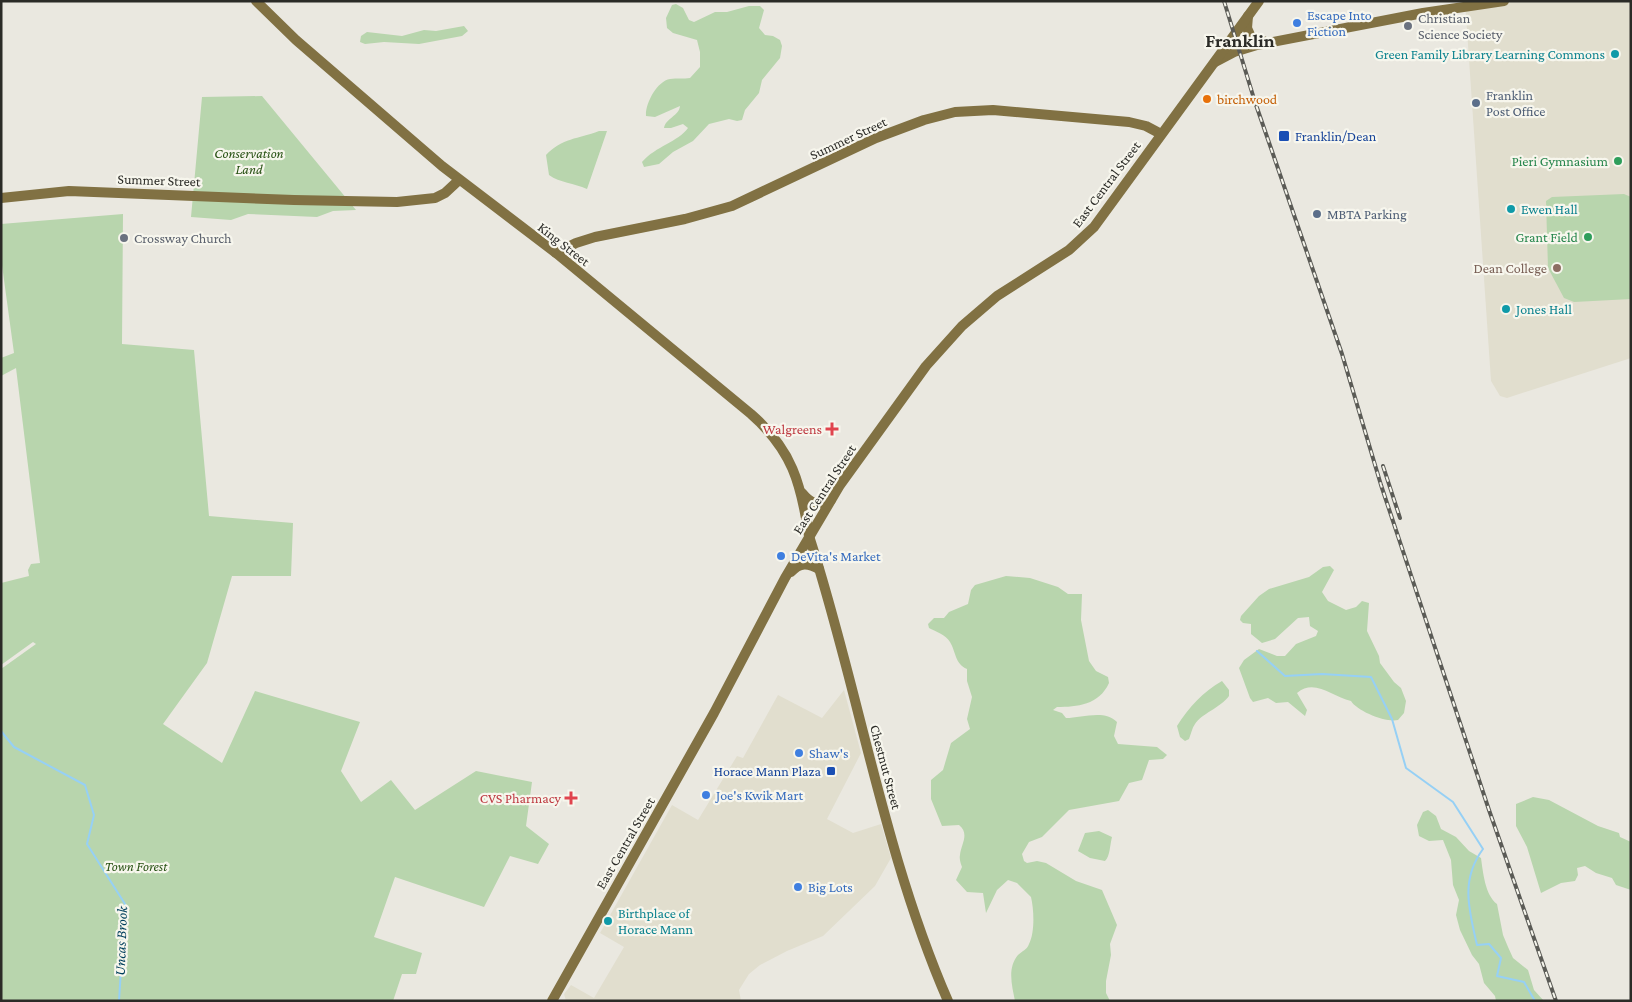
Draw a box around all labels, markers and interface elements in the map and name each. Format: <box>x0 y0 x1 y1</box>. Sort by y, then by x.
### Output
place label: Escape Into Fiction <box>1307 7 1372 39</box>
place label: Christian Science Society <box>1418 10 1503 42</box>
marker: Escape Into Fiction <box>1291 17 1303 29</box>
marker: Christian Science Society <box>1402 20 1414 32</box>
district label: Franklin <box>1205 30 1275 51</box>
place label: Green Family Library Learning Commons <box>1375 46 1605 62</box>
marker: Green Family Library Learning Commons <box>1609 48 1621 60</box>
place label: Franklin Post Office <box>1486 87 1545 119</box>
place label: birchwood <box>1217 91 1278 107</box>
marker: birchwood <box>1201 93 1213 105</box>
marker: Franklin Post Office <box>1470 97 1482 109</box>
street label: Summer Street <box>807 113 889 163</box>
place label: Franklin/Dean <box>1295 128 1377 144</box>
marker: Franklin/Dean <box>1277 129 1291 143</box>
street label: East Central Street <box>1068 138 1144 230</box>
park label: Conservation Land <box>214 145 284 177</box>
place label: Pieri Gymnasium <box>1512 153 1608 169</box>
marker: Pieri Gymnasium <box>1612 155 1624 167</box>
street label: Summer Street <box>117 171 201 189</box>
place label: Ewen Hall <box>1521 201 1578 217</box>
marker: Ewen Hall <box>1505 203 1517 215</box>
place label: MBTA Parking <box>1327 206 1407 222</box>
marker: MBTA Parking <box>1311 208 1323 220</box>
street label: King Street <box>535 219 593 269</box>
place label: Grant Field <box>1515 229 1579 245</box>
place label: Crossway Church <box>134 230 232 246</box>
marker: Grant Field <box>1582 231 1594 243</box>
marker: Crossway Church <box>118 232 130 244</box>
place label: Dean College <box>1473 260 1547 276</box>
marker: Dean College <box>1551 262 1563 274</box>
place label: Jones Hall <box>1514 301 1572 317</box>
marker: Jones Hall <box>1500 303 1512 315</box>
place label: Walgreens <box>763 421 822 437</box>
marker: Walgreens <box>826 423 838 435</box>
street label: East Central Street <box>789 441 859 537</box>
place label: DeVita's Market <box>791 548 881 564</box>
marker: DeVita's Market <box>775 550 787 562</box>
street label: Chestnut Street <box>867 723 905 811</box>
place label: Shaw's <box>809 745 848 761</box>
marker: Shaw's <box>793 747 805 759</box>
place label: Horace Mann Plaza <box>714 763 822 779</box>
marker: Horace Mann Plaza <box>825 765 837 777</box>
place label: Joe's Kwik Mart <box>714 787 803 803</box>
marker: Joe's Kwik Mart <box>700 789 712 801</box>
place label: CVS Pharmacy <box>480 790 562 806</box>
marker: CVS Pharmacy <box>565 792 577 804</box>
street label: East Central Street <box>592 794 658 892</box>
park label: Town Forest <box>105 858 168 874</box>
place label: Big Lots <box>808 879 853 895</box>
marker: Big Lots <box>792 881 804 893</box>
water label: Uncas Brook <box>112 904 130 976</box>
place label: Birthplace of Horace Mann <box>618 905 693 937</box>
marker: Birthplace of Horace Mann <box>602 915 614 927</box>

